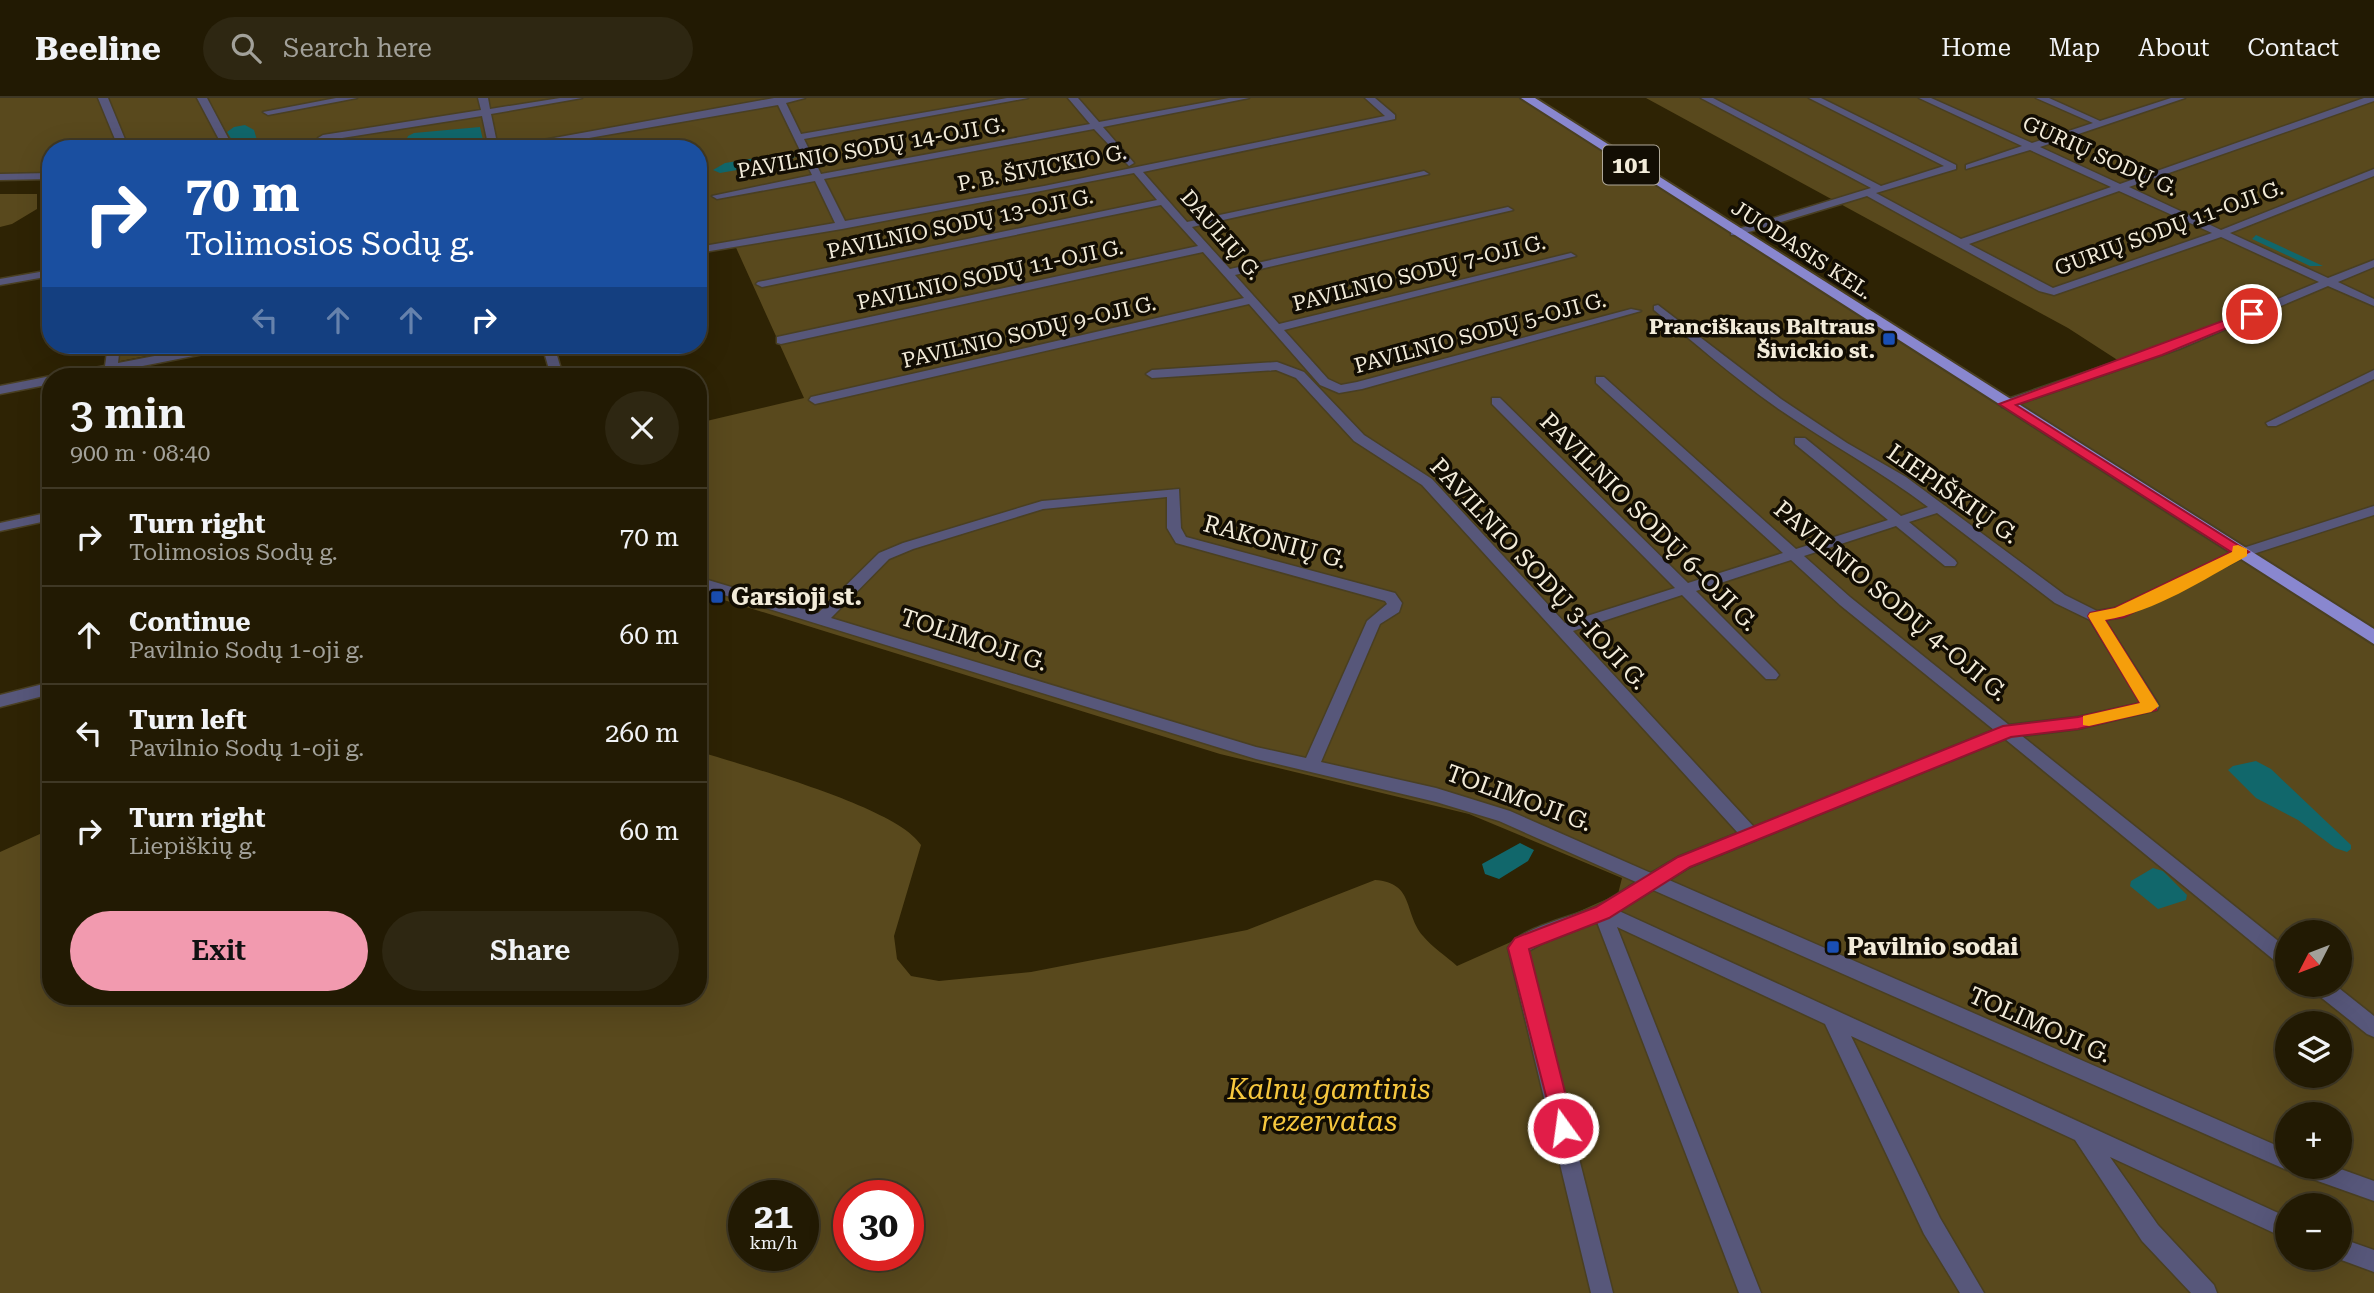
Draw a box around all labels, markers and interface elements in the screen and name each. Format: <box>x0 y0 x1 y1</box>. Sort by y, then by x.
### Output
search box <box>203 17 693 80</box>
text: Beeline <box>35 29 161 68</box>
icon: search <box>227 29 265 67</box>
text: Search here <box>283 33 432 63</box>
text: Home <box>1941 34 2011 62</box>
text: Map <box>2049 34 2100 62</box>
text: About <box>2138 34 2209 62</box>
text: Contact <box>2247 34 2339 62</box>
street label: GURIŲ SODŲ G. <box>2019 111 2181 201</box>
street label: PAVILNIO SODŲ 14-OJI G. <box>735 113 1007 183</box>
street label: P. B. ŠIVICKIO G. <box>955 139 1129 196</box>
road number: 101 <box>1603 146 1659 184</box>
text: 70 m <box>185 166 300 223</box>
icon: right <box>70 168 161 259</box>
street label: GURIŲ SODŲ 11-OJI G. <box>2052 175 2286 281</box>
street label: PAVILNIO SODŲ 13-OJI G. <box>825 184 1095 264</box>
street label: DAULIŲ G. <box>1176 185 1266 285</box>
street label: JUODASIS KEL. <box>1727 196 1877 304</box>
text: Tolimosios Sodų g. <box>185 225 475 263</box>
street label: PAVILNIO SODŲ 7-OJI G. <box>1290 230 1548 316</box>
street label: PAVILNIO SODŲ 11-OJI G. <box>855 235 1125 315</box>
pin <box>2222 284 2282 344</box>
street label: PAVILNIO SODŲ 5-OJI G. <box>1351 288 1609 378</box>
street label: PAVILNIO SODŲ 9-OJI G. <box>900 291 1158 373</box>
icon: arrive <box>2233 295 2271 333</box>
icon: left <box>246 301 284 339</box>
icon: ahead <box>319 301 357 339</box>
icon: ahead <box>392 301 430 339</box>
icon: right <box>465 301 503 339</box>
place label: Pranciškaus Baltraus Šivickio st. <box>1649 315 1875 363</box>
marker: Pranciškaus Baltraus Šivickio st. <box>1881 331 1897 347</box>
text: 3 min <box>70 389 186 438</box>
button: close <box>605 391 679 465</box>
street label: PAVILNIO SODŲ 6-OJI G. <box>1534 407 1764 637</box>
street label: LIEPIŠKIŲ G. <box>1882 437 2025 550</box>
text: 900 m · 08:40 <box>70 440 210 467</box>
street label: PAVILNIO SODŲ 3-IOJI G. <box>1424 453 1654 695</box>
street label: PAVILNIO SODŲ 4-OJI G. <box>1768 495 2014 707</box>
text: Turn right <box>129 509 265 539</box>
street label: RAKONIŲ G. <box>1200 509 1350 575</box>
icon: right <box>70 518 108 556</box>
text: 70 m <box>620 522 679 552</box>
text: Tolimosios Sodų g. <box>129 539 338 566</box>
place label: Garsioji st. <box>731 583 862 611</box>
marker: Garsioji st. <box>709 589 725 605</box>
street label: TOLIMOJI G. <box>897 603 1051 677</box>
text: Continue <box>129 607 251 637</box>
icon: ahead <box>70 616 108 654</box>
text: 60 m <box>620 620 679 650</box>
text: Pavilnio Sodų 1-oji g. <box>129 637 364 664</box>
text: Turn left <box>129 705 247 735</box>
icon: left <box>70 714 108 752</box>
text: 260 m <box>605 718 679 748</box>
text: Pavilnio Sodų 1-oji g. <box>129 735 364 762</box>
street label: TOLIMOJI G. <box>1442 759 1596 837</box>
text: Turn right <box>129 803 265 833</box>
icon: right <box>70 812 108 850</box>
text: 60 m <box>620 816 679 846</box>
text: Liepiškių g. <box>129 833 257 860</box>
button: Exit <box>70 911 368 991</box>
button: Share <box>382 911 679 991</box>
north arrow <box>2275 920 2352 998</box>
map controls <box>2275 920 2352 1270</box>
place label: Pavilnio sodai <box>1847 933 2018 961</box>
marker: Pavilnio sodai <box>1825 939 1841 955</box>
street label: TOLIMOJI G. <box>1965 981 2115 1069</box>
button: layers <box>2275 1011 2352 1088</box>
park label: Kalnų gamtinis rezervatas <box>1227 1073 1430 1138</box>
position arrow <box>1526 1091 1600 1165</box>
button: + <box>2275 1102 2352 1179</box>
speed limit sign: 30 <box>833 1180 924 1271</box>
button: − <box>2275 1193 2352 1270</box>
text: 21 <box>754 1196 793 1237</box>
text: km/h <box>749 1232 798 1253</box>

